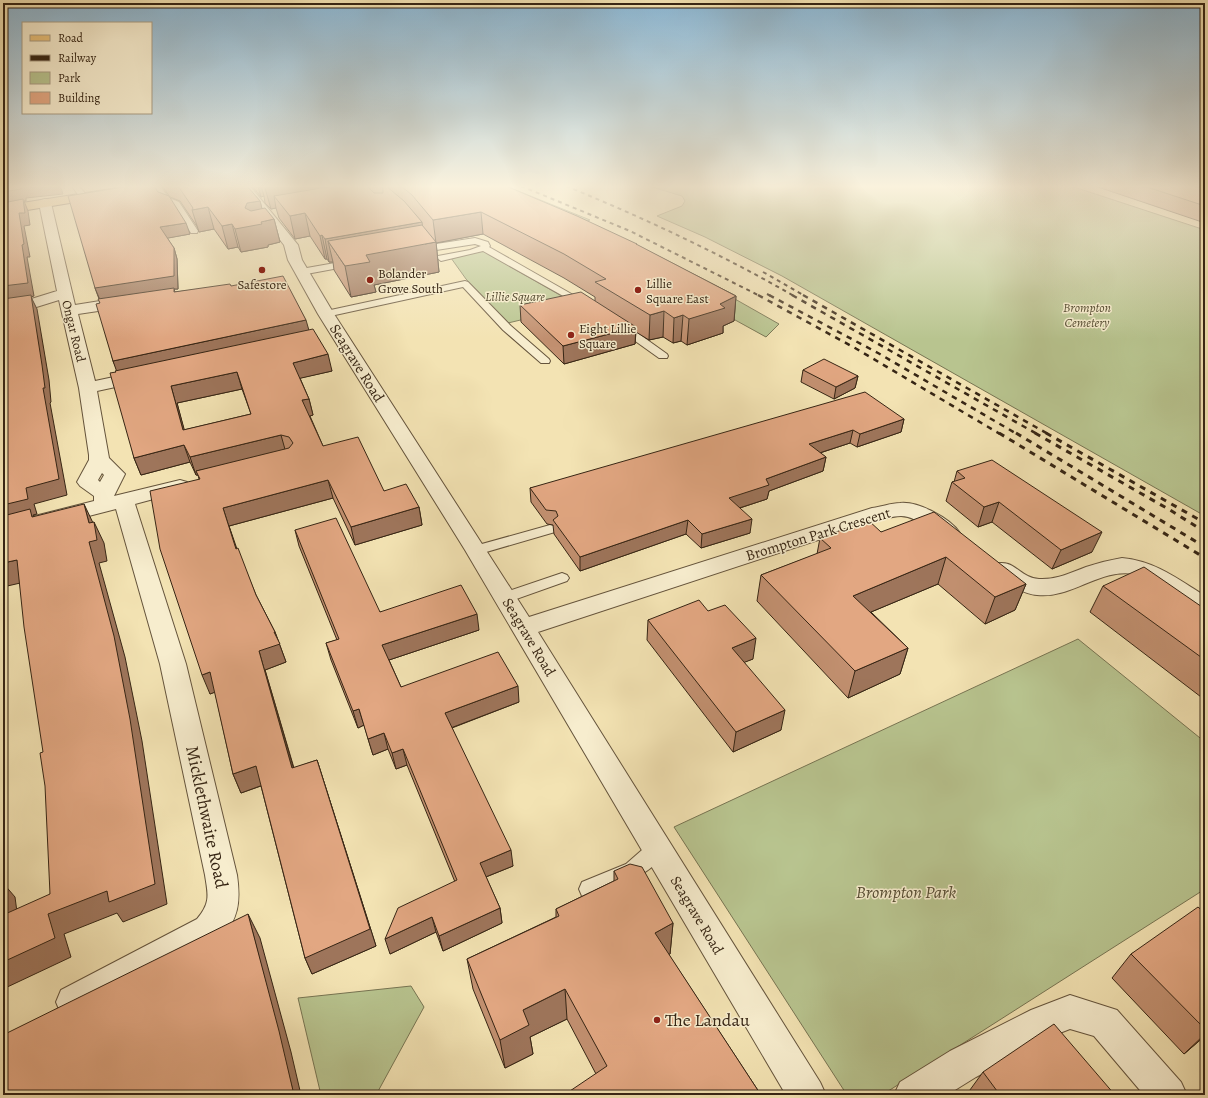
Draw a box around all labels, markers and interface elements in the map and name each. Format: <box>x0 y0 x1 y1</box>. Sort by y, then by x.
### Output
legend <box>22 22 152 114</box>
text: Road <box>58 30 84 46</box>
text: Railway <box>58 50 97 66</box>
text: Park <box>58 70 81 86</box>
text: Building <box>58 90 100 106</box>
marker: Safestore <box>257 265 267 275</box>
place label: Bolander Grove South <box>378 265 443 297</box>
marker: Bolander Grove South <box>365 275 375 285</box>
place label: Lillie Square East <box>646 275 709 307</box>
place label: Safestore <box>237 276 287 293</box>
marker: Lillie Square East <box>633 285 643 295</box>
park label: Lillie Square <box>485 288 545 305</box>
street label: Ongar Road <box>58 298 90 364</box>
park label: Brompton Cemetery <box>1063 299 1111 331</box>
street label: Seagrave Road <box>325 320 389 407</box>
place label: Eight Lillie Square <box>579 320 637 352</box>
marker: Eight Lillie Square <box>566 330 576 340</box>
street label: Brompton Park Crescent <box>743 502 893 566</box>
street label: Seagrave Road <box>498 594 561 681</box>
street label: Micklethwaite Road <box>180 743 234 891</box>
street label: Seagrave Road <box>666 872 729 959</box>
park label: Brompton Park <box>856 880 956 904</box>
place label: The Landau <box>665 1008 750 1032</box>
marker: The Landau <box>652 1015 662 1025</box>

